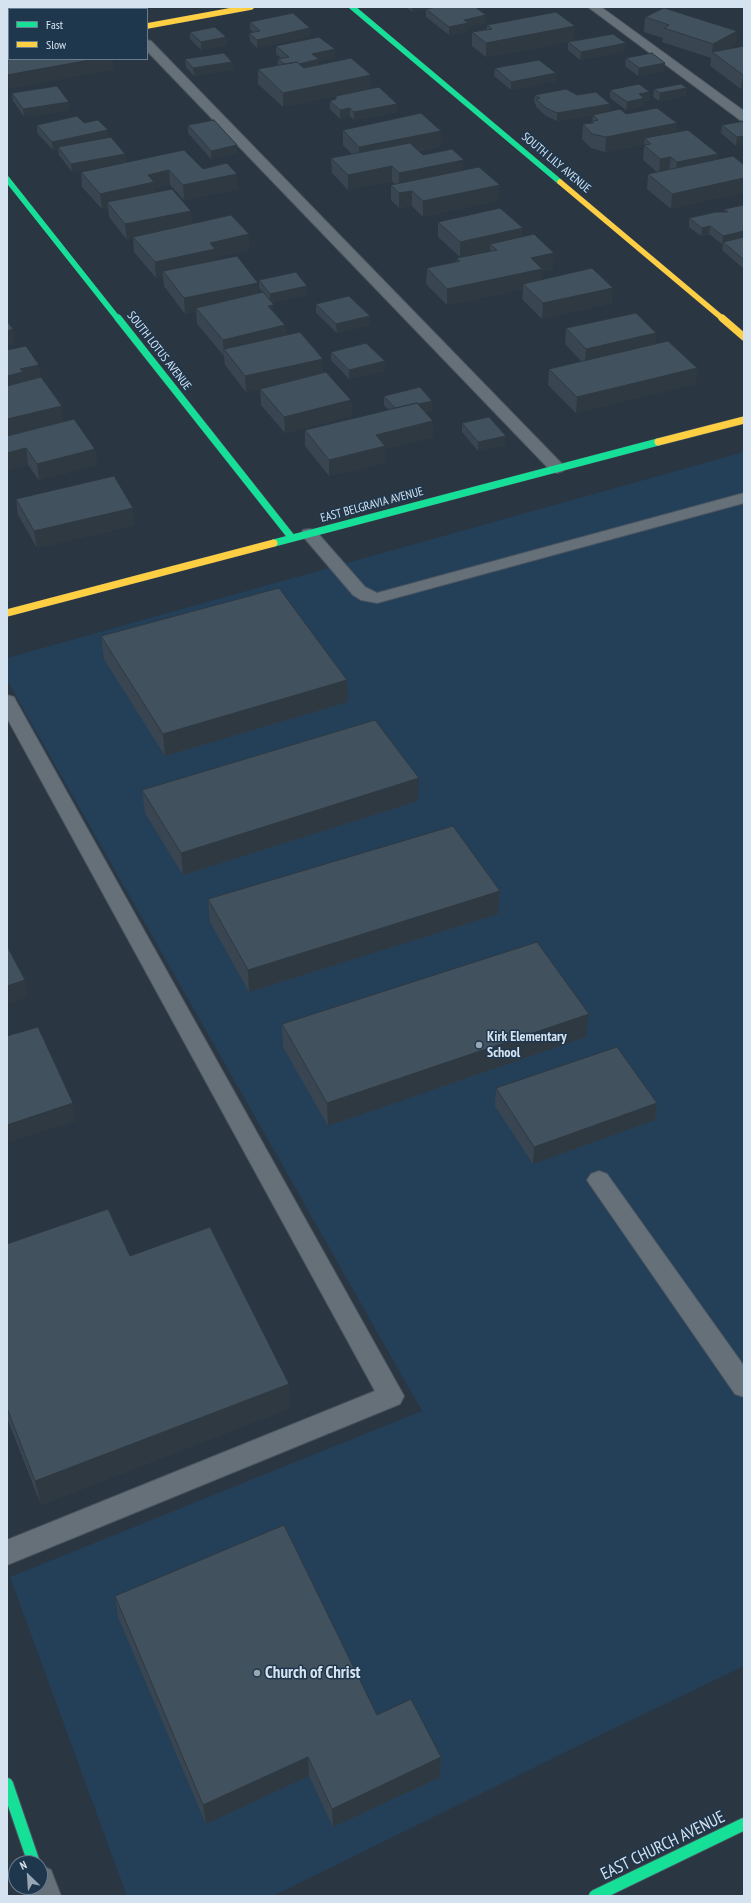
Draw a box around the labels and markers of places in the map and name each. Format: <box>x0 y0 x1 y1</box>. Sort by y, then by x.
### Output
place label: Kirk Elementary School <box>487 1029 567 1062</box>
marker: Kirk Elementary School <box>474 1040 484 1050</box>
place label: Church of Christ <box>265 1663 361 1683</box>
marker: Church of Christ <box>252 1668 262 1678</box>

